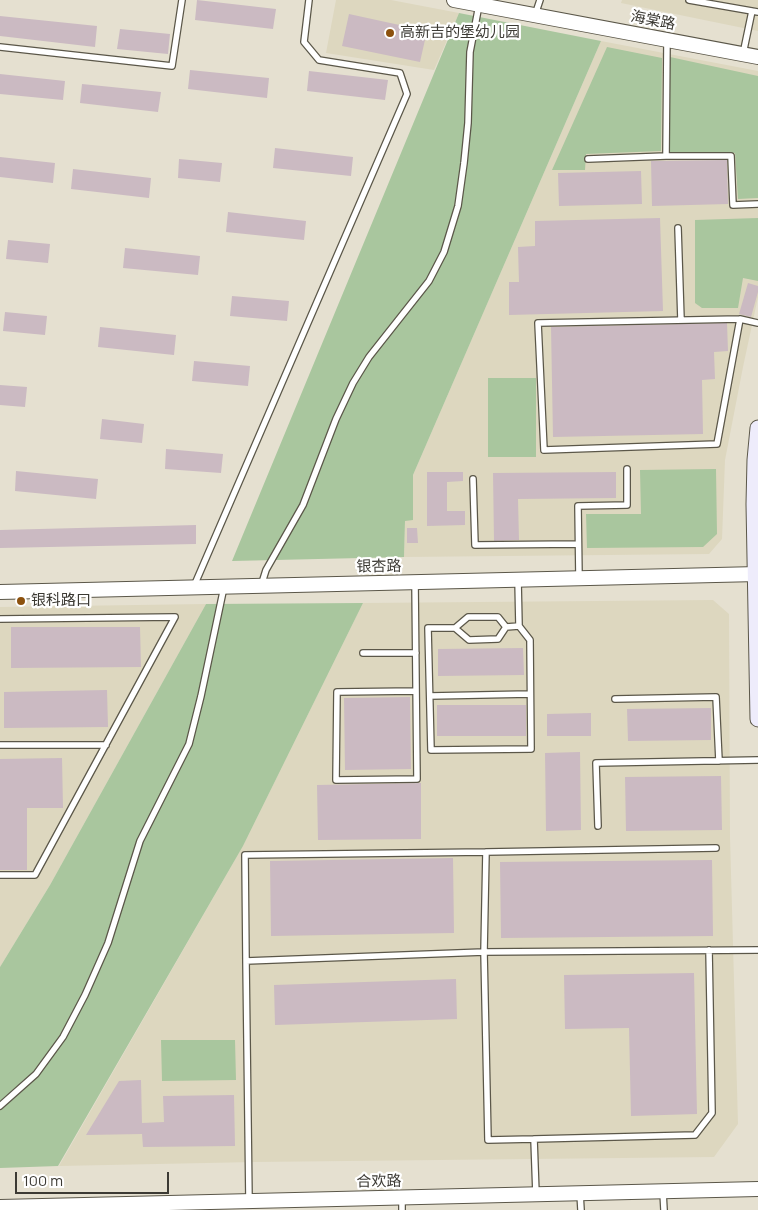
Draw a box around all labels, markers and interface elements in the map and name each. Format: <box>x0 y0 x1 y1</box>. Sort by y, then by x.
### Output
street label: 海棠路 <box>629 8 677 34</box>
place label: 高新吉的堡幼儿园 <box>400 24 520 42</box>
marker: 高新吉的堡幼儿园 <box>384 27 396 39</box>
street label: 银杏路 <box>356 558 402 576</box>
place label: 银科路口 <box>31 592 91 610</box>
marker: 银科路口 <box>15 595 27 607</box>
scale bar <box>18 1162 171 1194</box>
text: 100 m <box>23 1170 63 1191</box>
street label: 合欢路 <box>356 1173 402 1191</box>

